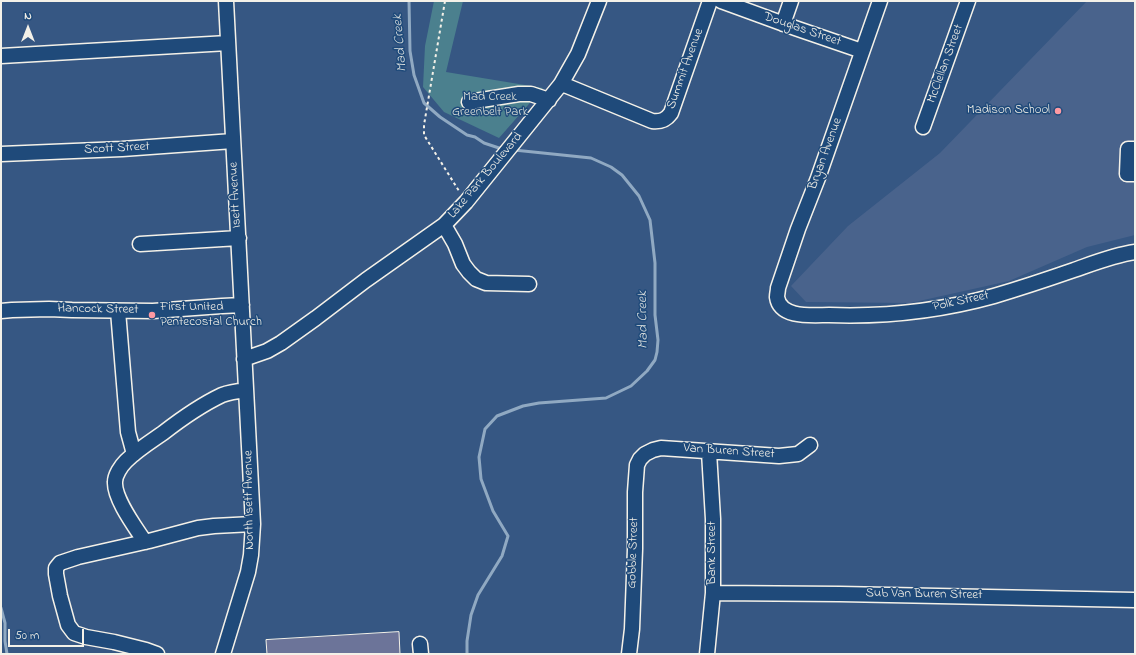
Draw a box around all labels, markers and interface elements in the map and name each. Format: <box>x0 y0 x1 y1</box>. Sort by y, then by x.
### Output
north arrow <box>8 8 48 48</box>
text: N <box>24 8 32 24</box>
street label: Douglas Street <box>761 9 843 51</box>
water label: Mad Creek <box>390 13 412 73</box>
street label: McClellan Street <box>925 23 967 105</box>
street label: Summit Avenue <box>664 27 708 111</box>
park label: Mad Creek Greenbelt Park <box>452 90 528 121</box>
place label: Madison School <box>967 103 1050 119</box>
marker: Madison School <box>1053 106 1063 116</box>
street label: Bryan Avenue <box>806 116 846 192</box>
street label: Lake Park Boulevard <box>445 130 527 222</box>
street label: Scott Street <box>84 139 150 159</box>
street label: Isett Avenue <box>226 161 246 229</box>
street label: Polk Street <box>931 288 991 316</box>
water label: Mad Creek <box>635 291 653 349</box>
place label: First United Pentecostal Church <box>160 300 262 331</box>
street label: Hancock Street <box>57 301 139 319</box>
marker: First United Pentecostal Church <box>147 310 157 320</box>
street label: Van Buren Street <box>683 441 775 463</box>
street label: North Isett Avenue <box>241 450 259 550</box>
street label: Gobble Street <box>625 517 643 589</box>
street label: Bank Street <box>705 521 721 585</box>
street label: Sub Van Buren Street <box>865 586 983 604</box>
scale bar <box>10 621 86 647</box>
text: 50 m <box>15 627 39 645</box>

